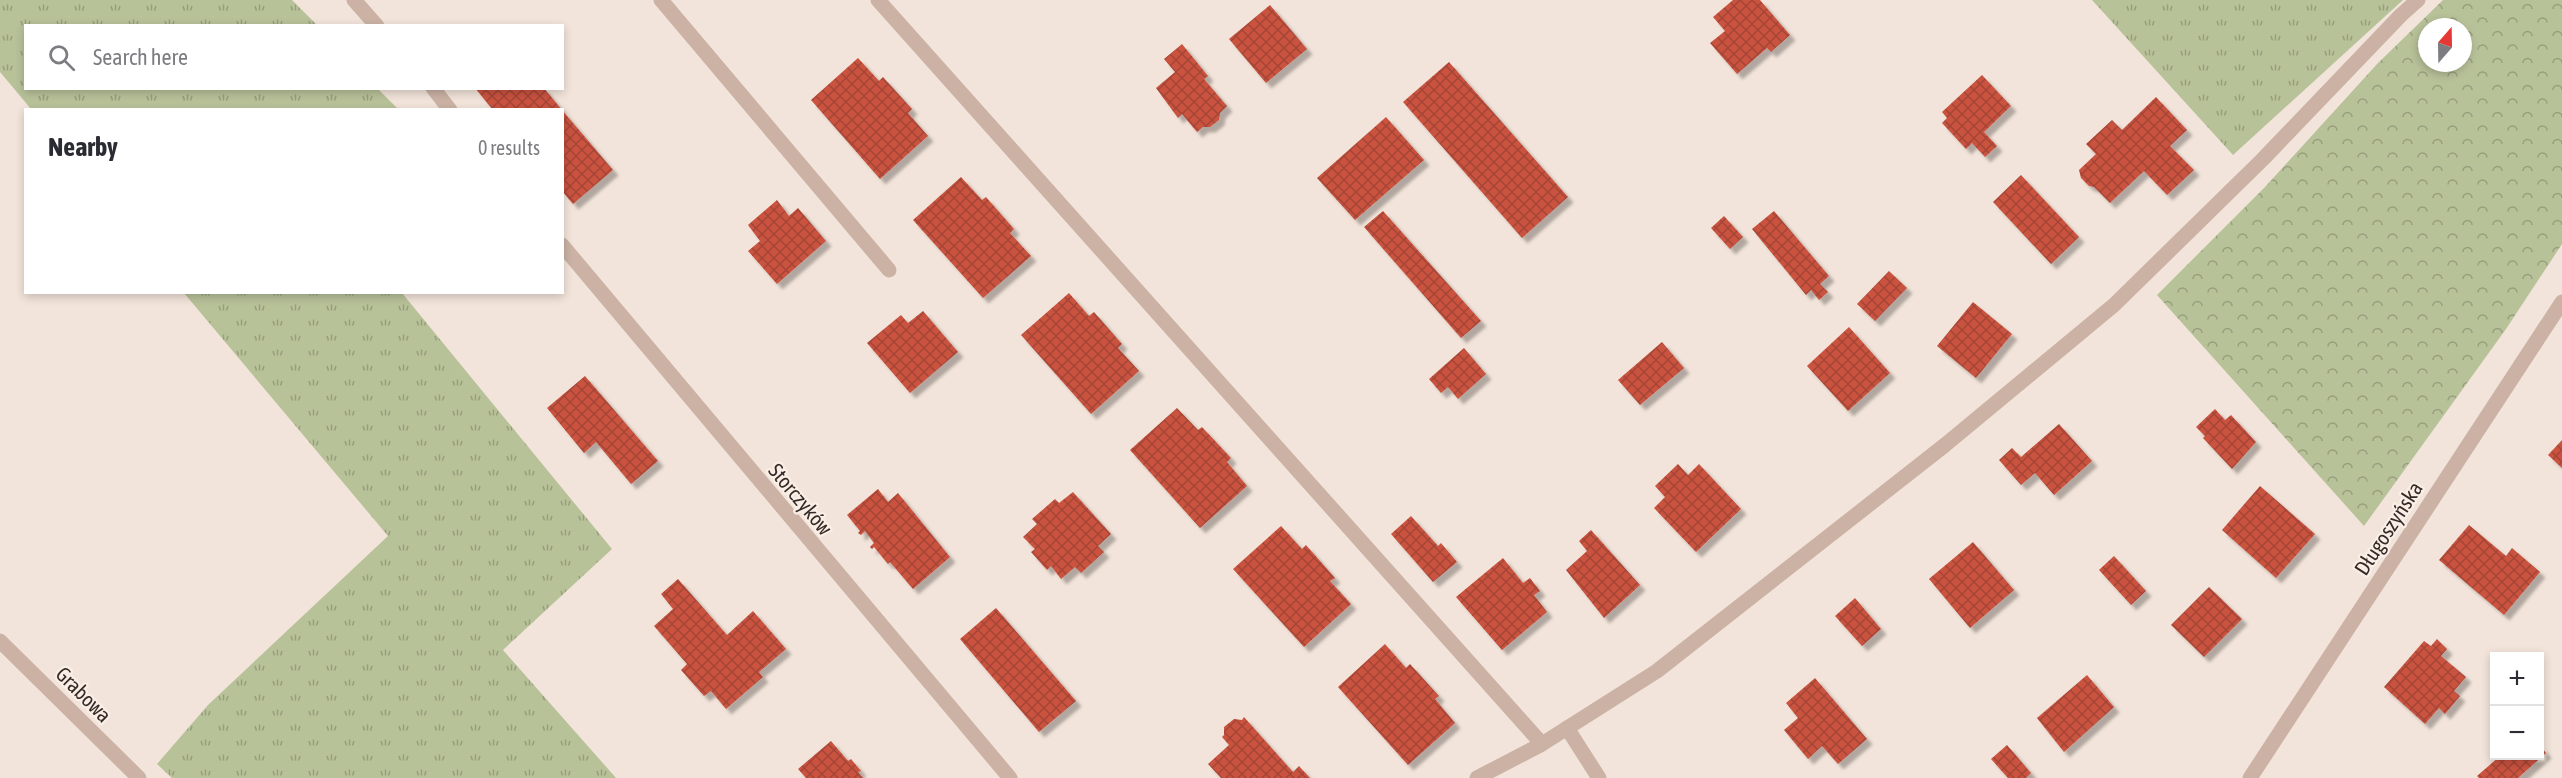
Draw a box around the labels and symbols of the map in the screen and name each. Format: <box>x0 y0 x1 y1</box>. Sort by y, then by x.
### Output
north arrow <box>2418 18 2472 72</box>
street label: Storczyków <box>764 458 838 540</box>
street label: Długoszyńska <box>2349 477 2427 579</box>
street label: Grabowa <box>51 661 117 727</box>

